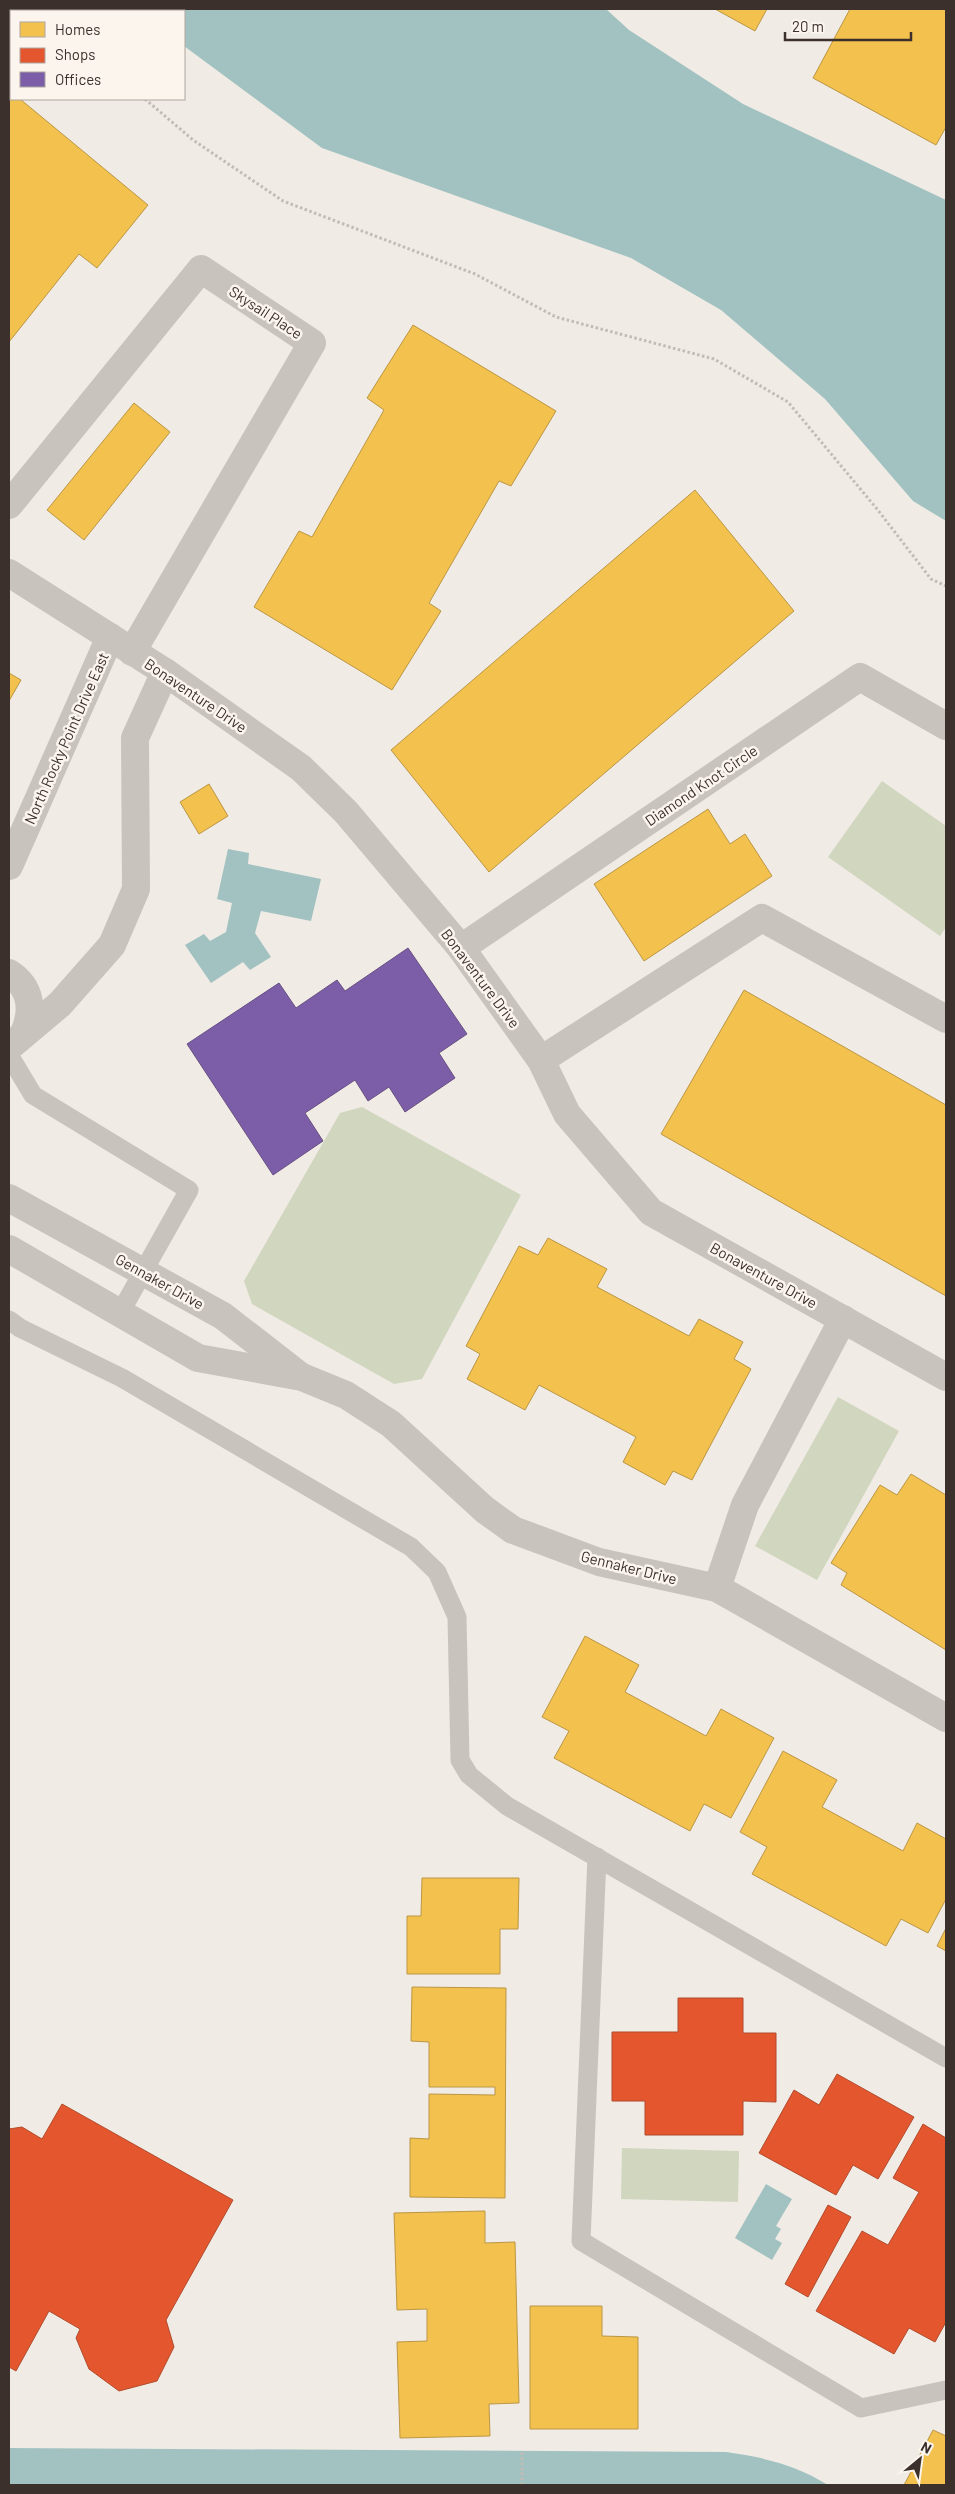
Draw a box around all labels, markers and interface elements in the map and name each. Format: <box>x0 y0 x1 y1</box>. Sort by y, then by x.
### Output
legend <box>10 10 185 100</box>
scale bar <box>785 10 911 42</box>
text: 20 m <box>792 17 824 35</box>
text: Homes <box>55 20 100 38</box>
text: Shops <box>55 45 95 63</box>
text: Offices <box>55 70 101 88</box>
street label: Skysail Place <box>226 282 306 342</box>
street label: North Rocky Point Drive East <box>20 649 112 827</box>
street label: Bonaventure Drive <box>141 654 251 736</box>
street label: Diamond Knot Circle <box>641 741 761 829</box>
street label: Bonaventure Drive <box>438 925 524 1031</box>
street label: Bonaventure Drive <box>707 1238 821 1312</box>
street label: Gennaker Drive <box>113 1249 207 1313</box>
street label: Gennaker Drive <box>579 1546 679 1588</box>
north arrow <box>895 2434 945 2484</box>
text: N <box>918 2438 935 2457</box>

